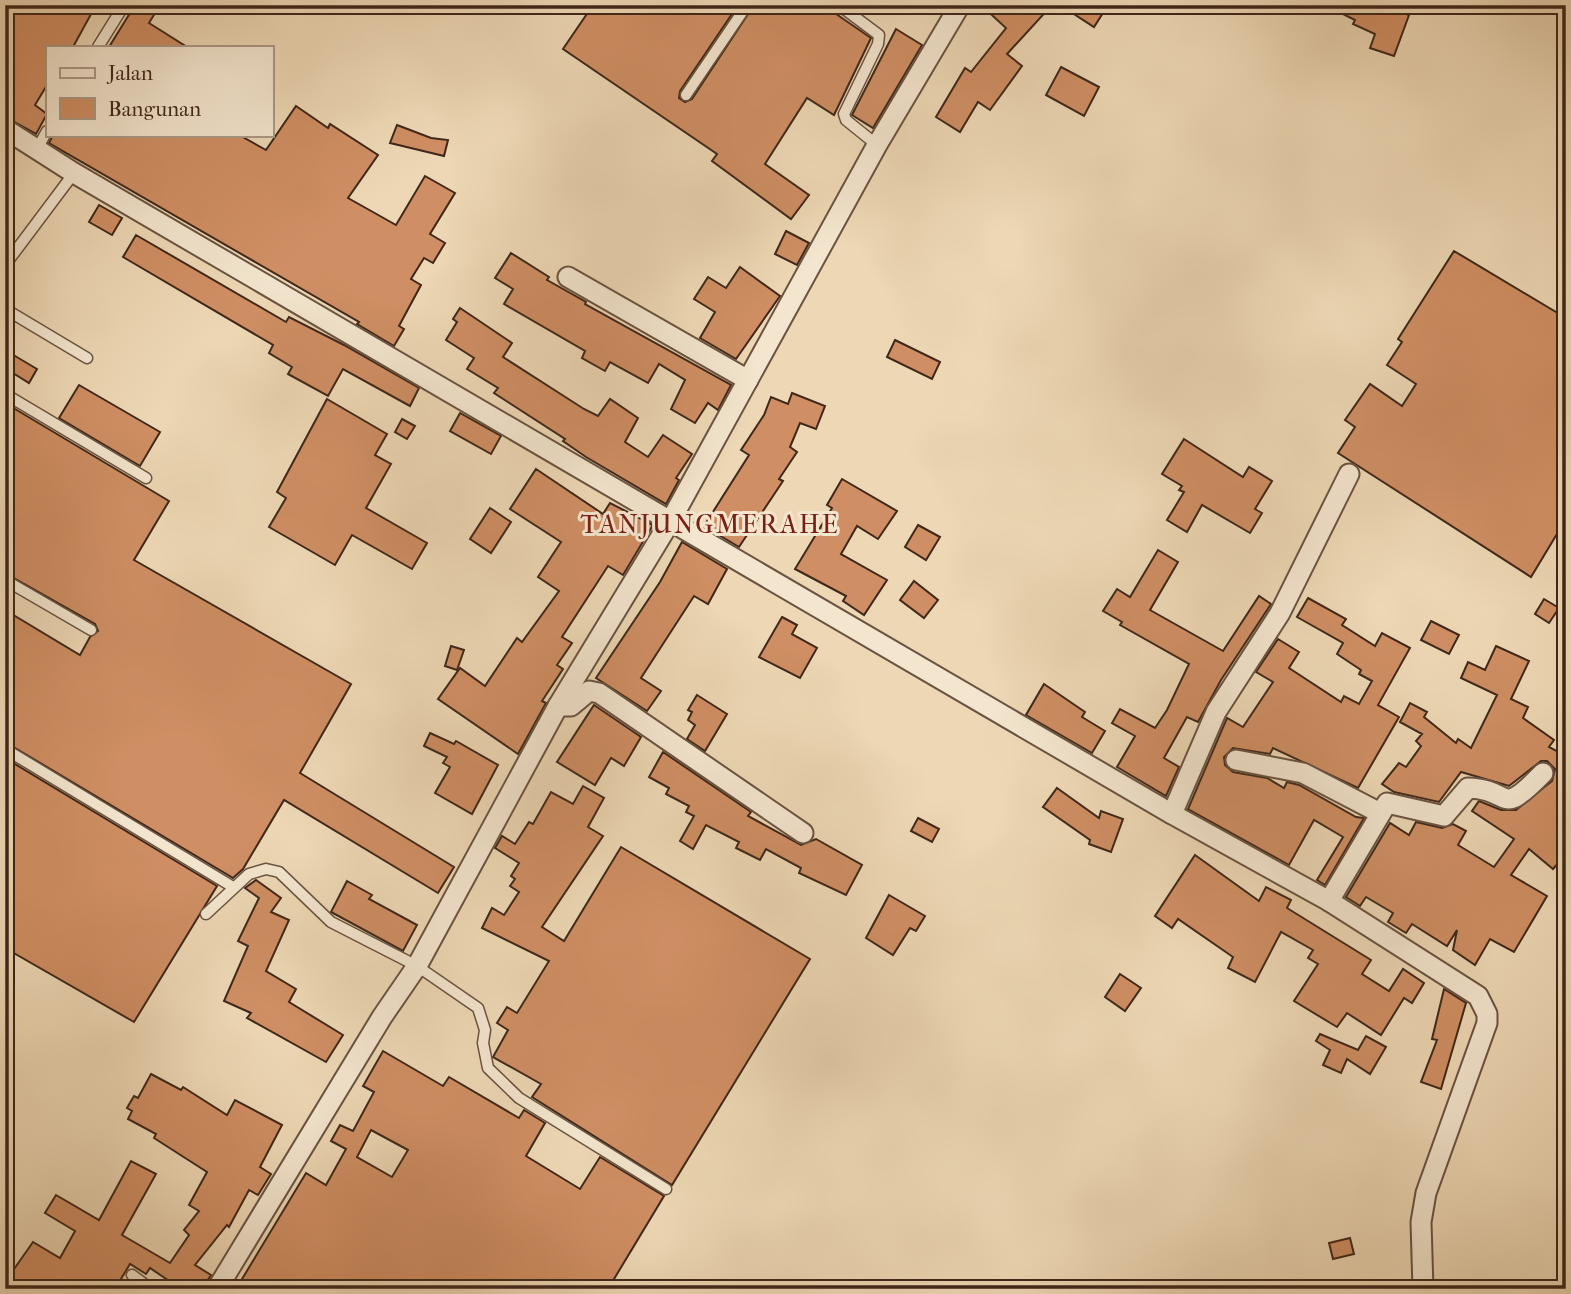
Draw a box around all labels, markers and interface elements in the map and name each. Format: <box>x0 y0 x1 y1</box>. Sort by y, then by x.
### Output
legend <box>46 46 273 136</box>
text: Jalan <box>106 61 153 85</box>
text: Bangunan <box>108 97 201 121</box>
district label: TANJUNGMERAHE <box>580 509 840 540</box>

